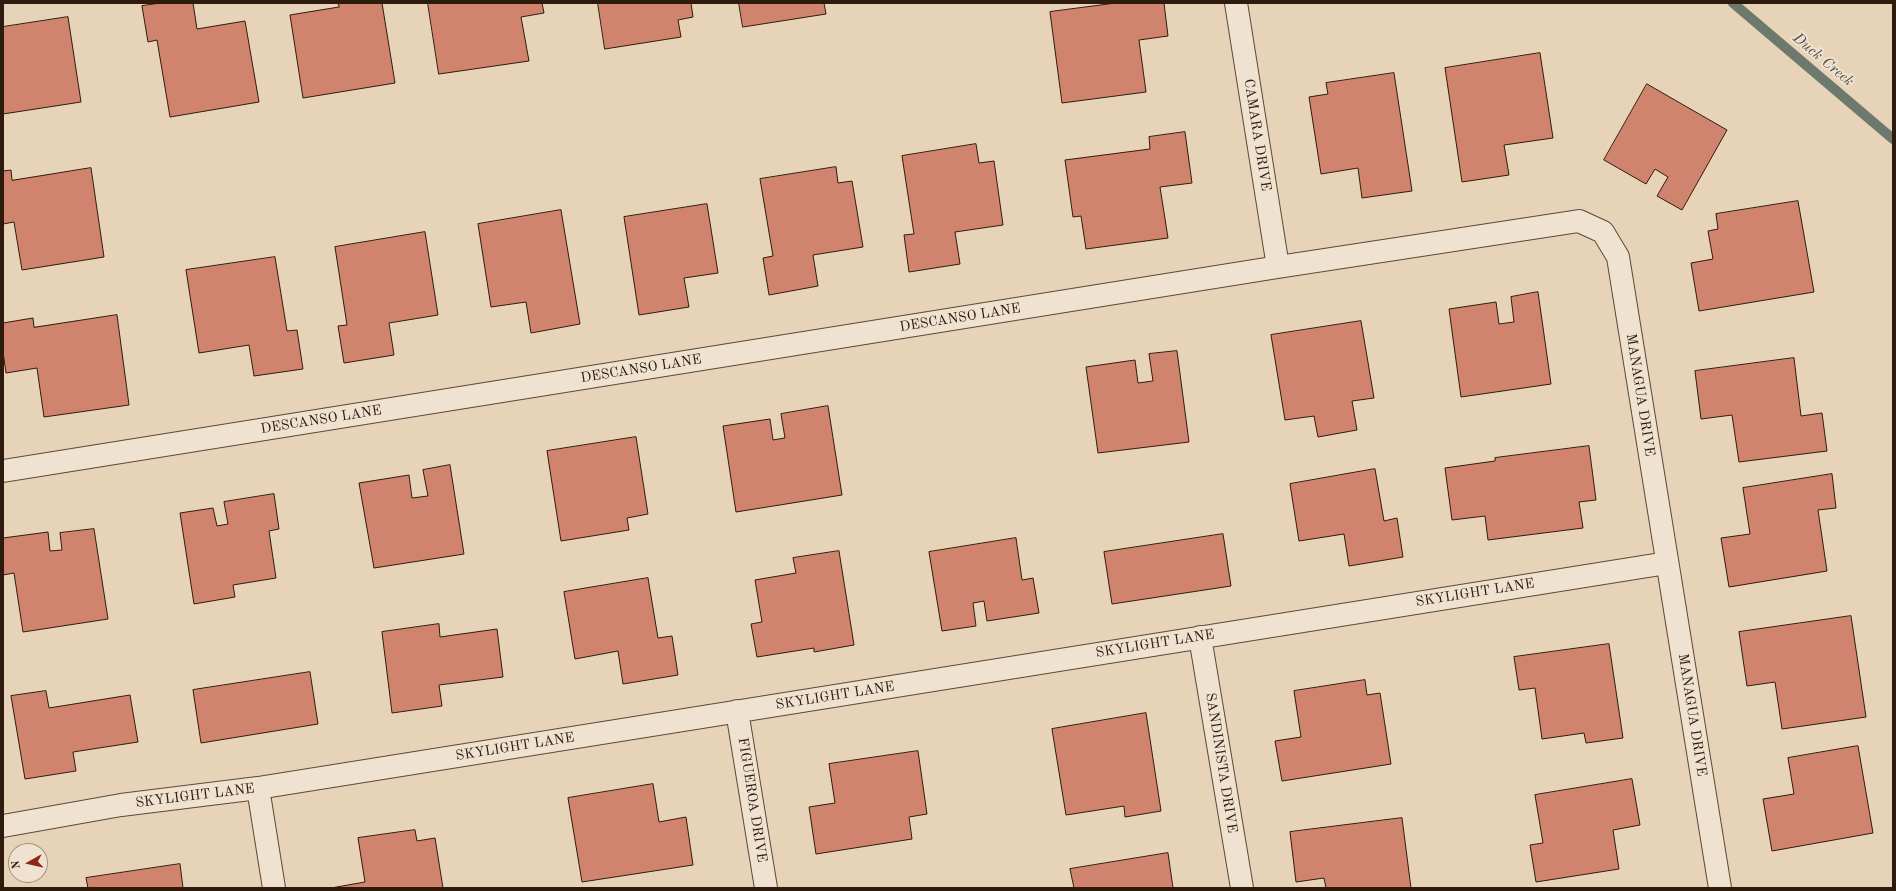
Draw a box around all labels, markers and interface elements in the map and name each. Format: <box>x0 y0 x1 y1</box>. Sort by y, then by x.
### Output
water label: Duck Creek <box>1789 29 1857 91</box>
street label: CAMARA DRIVE <box>1240 78 1274 192</box>
street label: DESCANSO LANE <box>898 300 1022 336</box>
street label: MANAGUA DRIVE <box>1622 332 1658 458</box>
street label: DESCANSO LANE <box>579 351 703 387</box>
street label: DESCANSO LANE <box>259 402 383 438</box>
street label: SKYLIGHT LANE <box>1414 575 1536 611</box>
street label: SKYLIGHT LANE <box>1094 626 1216 662</box>
street label: MANAGUA DRIVE <box>1674 652 1710 778</box>
street label: SKYLIGHT LANE <box>774 678 896 714</box>
street label: SANDINISTA DRIVE <box>1202 692 1240 834</box>
street label: SKYLIGHT LANE <box>454 729 576 765</box>
street label: FIGUEROA DRIVE <box>734 736 770 864</box>
street label: SKYLIGHT LANE <box>134 780 256 812</box>
north arrow <box>8 843 48 883</box>
text: N <box>11 860 23 870</box>

